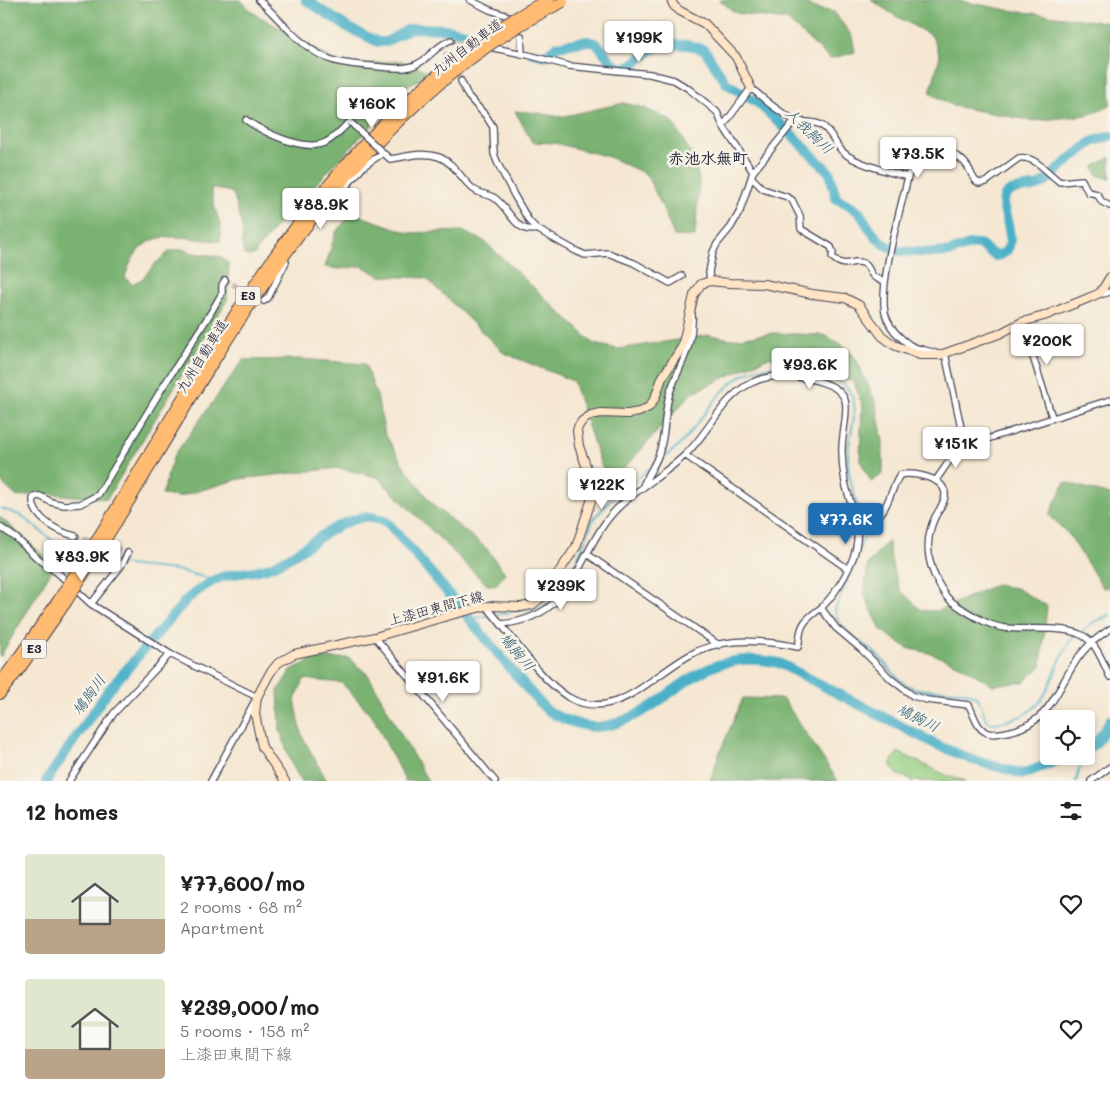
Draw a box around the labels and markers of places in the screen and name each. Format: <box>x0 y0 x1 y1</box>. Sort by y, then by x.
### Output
pin: ¥199K <box>604 20 674 63</box>
pin: ¥160K <box>337 86 407 129</box>
pin: ¥73.5K <box>877 136 959 179</box>
pin: ¥88.9K <box>280 188 362 230</box>
pin: ¥200K <box>1012 324 1082 366</box>
pin: ¥93.6K <box>769 348 851 390</box>
pin: ¥151K <box>921 426 991 469</box>
pin: ¥122K <box>567 468 637 510</box>
pin: ¥77.6K <box>805 502 887 545</box>
pin: ¥83.9K <box>41 540 123 582</box>
pin: ¥239K <box>526 568 596 611</box>
pin: ¥91.6K <box>402 660 484 703</box>

